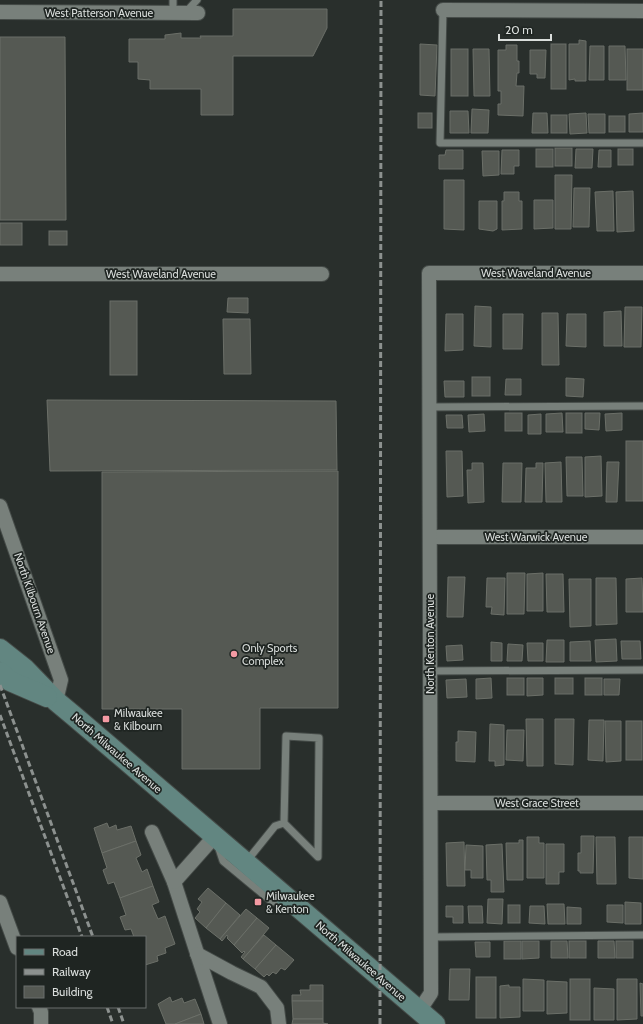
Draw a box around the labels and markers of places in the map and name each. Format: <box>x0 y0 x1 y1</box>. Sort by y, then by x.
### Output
place label: Only Sports Complex <box>242 641 298 668</box>
marker: Only Sports Complex <box>229 649 239 659</box>
place label: Milwaukee & Kilbourn <box>114 706 163 733</box>
marker: Milwaukee & Kilbourn <box>101 714 111 724</box>
place label: Milwaukee & Kenton <box>266 889 315 916</box>
marker: Milwaukee & Kenton <box>253 897 263 907</box>

